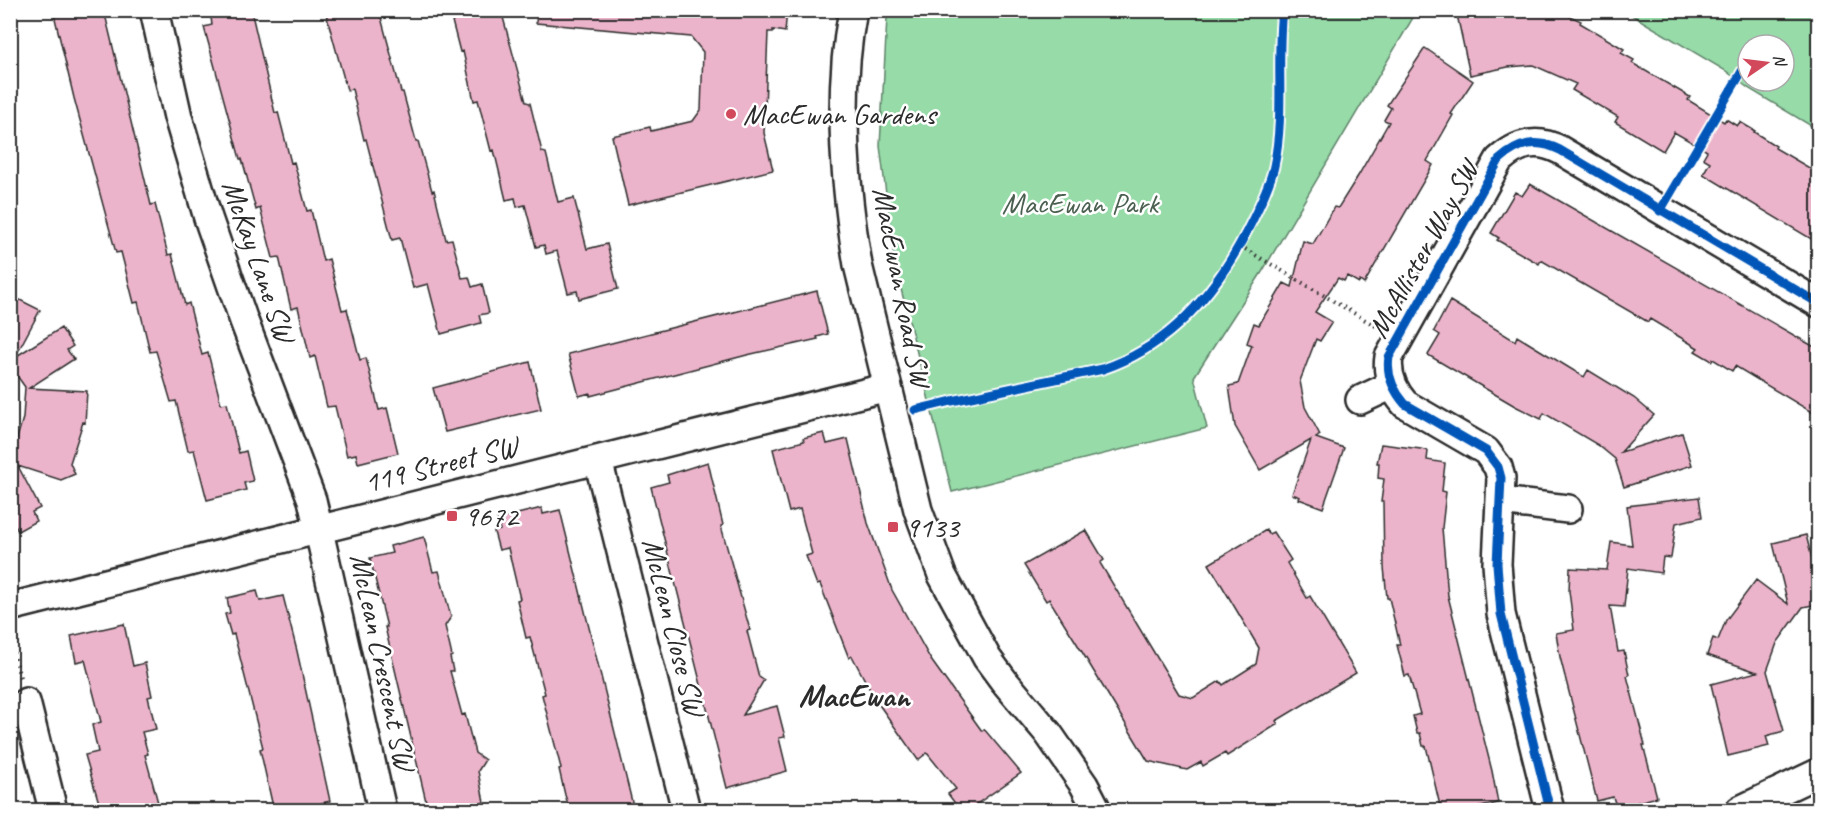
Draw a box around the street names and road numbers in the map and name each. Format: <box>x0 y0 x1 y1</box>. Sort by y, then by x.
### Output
street label: McAllister Way SW <box>1359 151 1489 344</box>
street label: McKay Lane SW <box>214 175 306 350</box>
street label: MacEwan Road SW <box>864 184 941 393</box>
street label: 119 Street SW <box>360 426 525 501</box>
street label: McLean Close SW <box>634 534 715 723</box>
street label: McLean Crescent SW <box>341 550 425 777</box>

